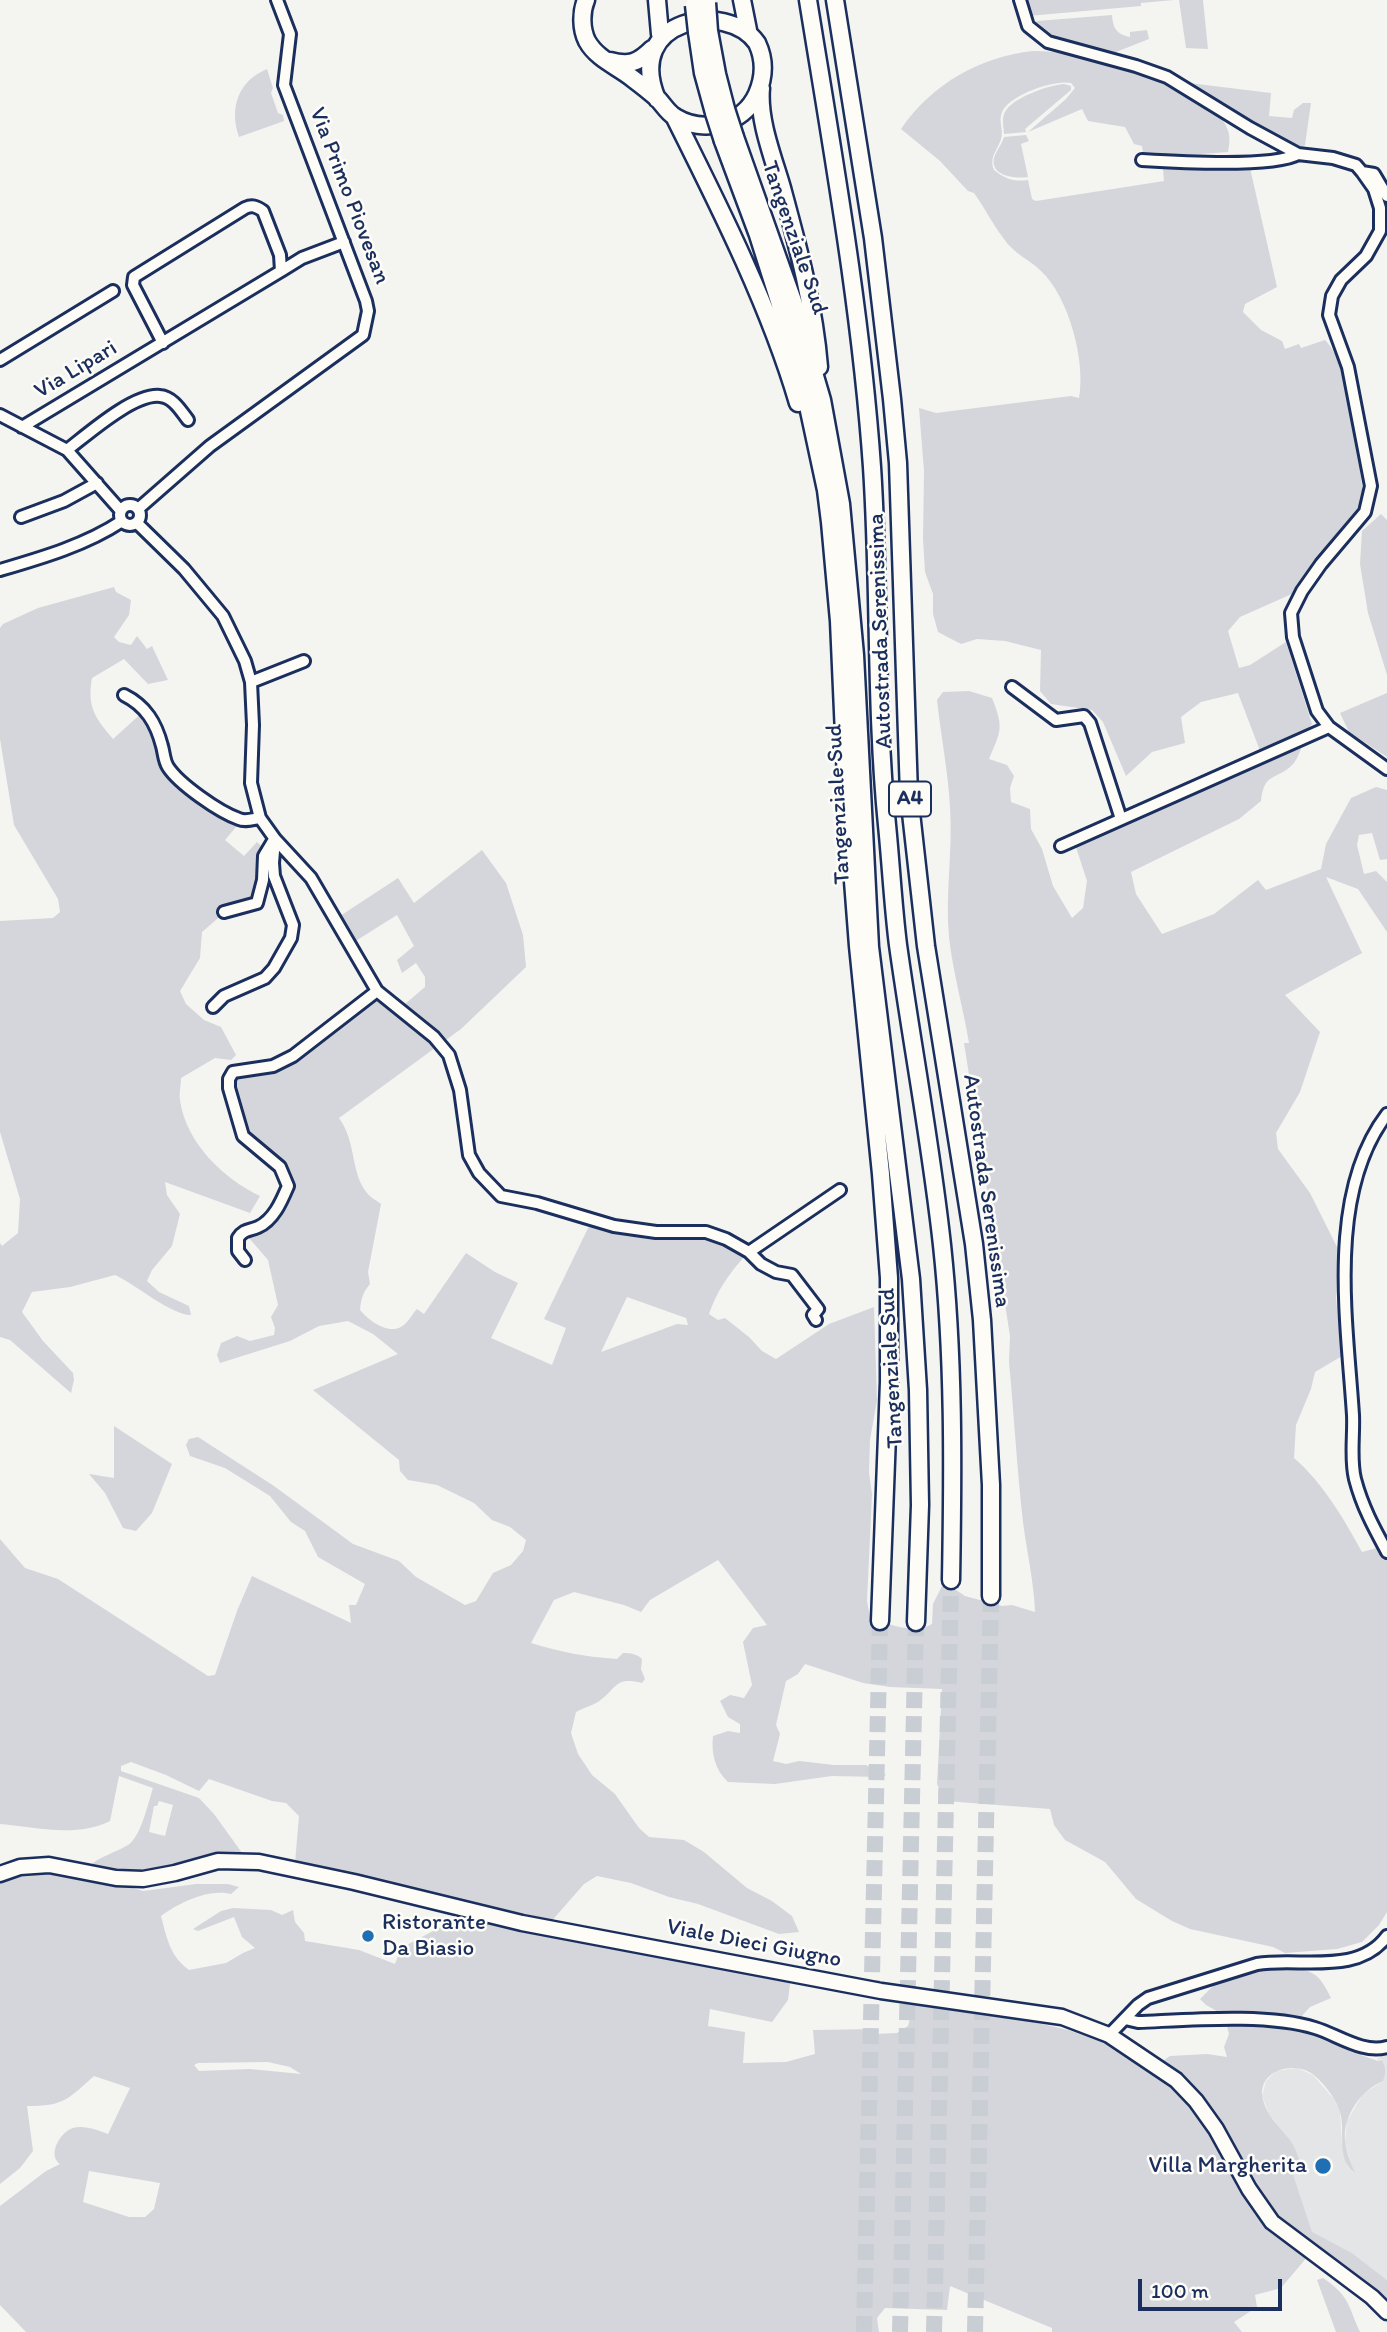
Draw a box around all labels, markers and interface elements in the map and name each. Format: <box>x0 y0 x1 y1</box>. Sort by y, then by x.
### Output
street label: Via Primo Piovesan <box>303 104 395 288</box>
street label: Tangenziale Sud <box>755 158 833 318</box>
street label: Via Lipari <box>30 335 122 405</box>
street label: Autostrada Serenissima <box>863 513 899 749</box>
street label: Tangenziale Sud <box>821 723 857 885</box>
road number: A4 <box>889 782 931 816</box>
street label: Autostrada Serenissima <box>956 1073 1016 1309</box>
street label: Tangenziale Sud <box>874 1287 910 1449</box>
place label: Ristorante Da Biasio <box>382 1909 486 1963</box>
street label: Viale Dieci Giugno <box>664 1914 844 1974</box>
marker: Ristorante Da Biasio <box>360 1928 376 1944</box>
place label: Villa Margherita <box>1148 2152 1307 2180</box>
marker: Villa Margherita <box>1313 2156 1333 2176</box>
scale bar <box>1142 2266 1286 2310</box>
text: 100 m <box>1151 2278 1209 2303</box>

